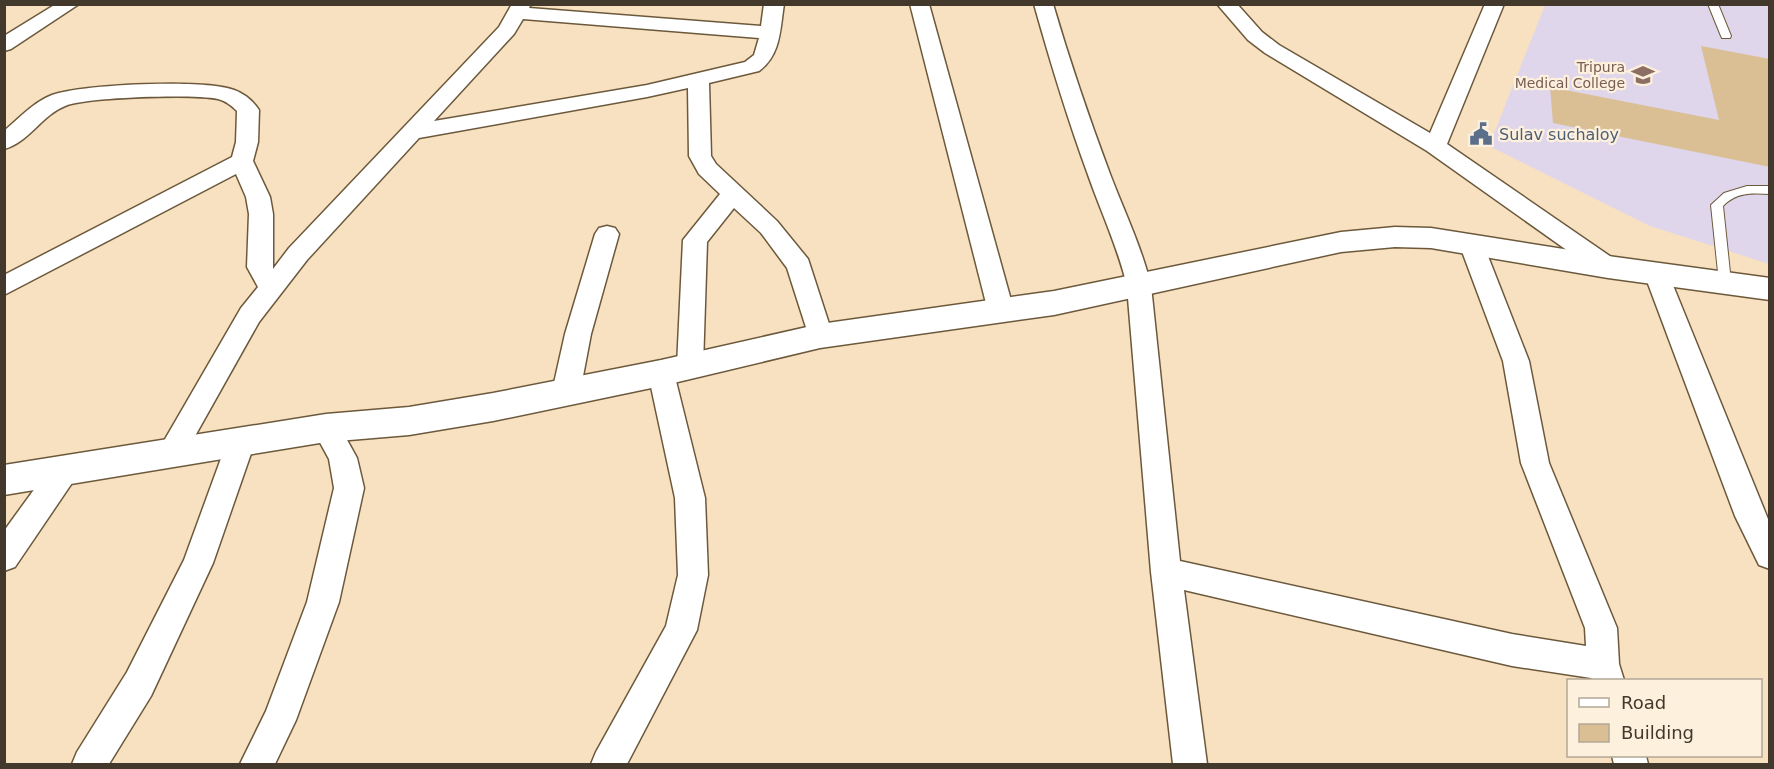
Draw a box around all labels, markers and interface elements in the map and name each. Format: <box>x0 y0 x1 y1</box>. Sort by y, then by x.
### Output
place label: Tripura Medical College <box>1515 59 1625 91</box>
school or university icon: Tripura Medical College <box>1630 62 1656 88</box>
public building icon: Sulav suchaloy <box>1468 121 1494 147</box>
place label: Sulav suchaloy <box>1499 125 1619 144</box>
legend <box>1567 679 1762 757</box>
text: Road <box>1621 692 1666 713</box>
text: Building <box>1621 722 1694 743</box>

